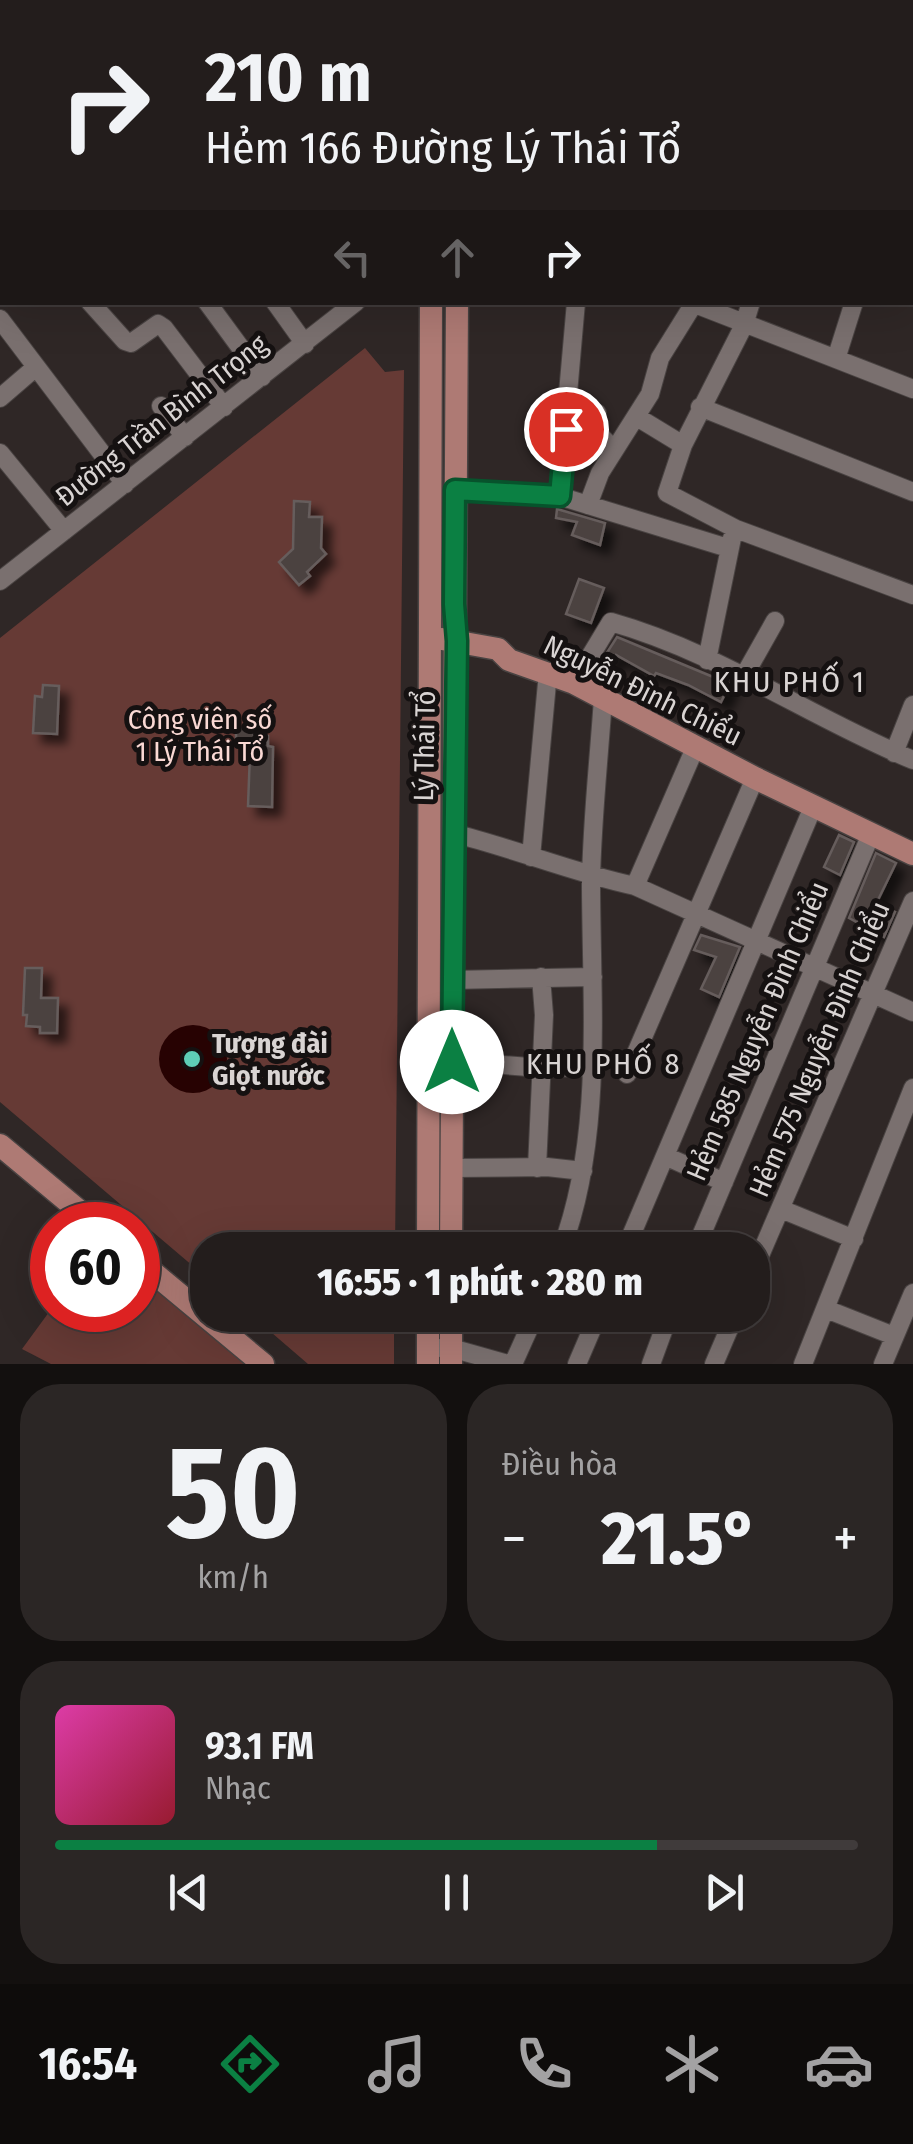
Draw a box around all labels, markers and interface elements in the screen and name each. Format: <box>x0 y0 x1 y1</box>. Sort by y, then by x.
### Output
text: 210 m <box>205 36 372 120</box>
icon: right <box>40 40 170 170</box>
text: Hẻm 166 Đường Lý Thái Tổ <box>205 121 681 175</box>
icon: left <box>325 230 380 285</box>
icon: ahead <box>430 230 485 285</box>
icon: right <box>535 230 590 285</box>
street label: Đường Trần Bình Trọng <box>49 327 274 513</box>
pin <box>524 387 609 472</box>
icon: arrive <box>539 402 594 457</box>
street label: Nguyễn Đình Chiểu <box>538 627 748 753</box>
district label: KHU PHỐ 1 <box>714 661 866 700</box>
street label: Lý Thái Tổ <box>406 690 442 802</box>
park label: Công viên số 1 Lý Thái Tổ <box>128 703 272 768</box>
street label: Hẻm 585 Nguyễn Ðình Chiểu <box>679 877 835 1185</box>
street label: Hẻm 575 Nguyễn Ðình Chiểu <box>741 896 897 1202</box>
position arrow <box>400 1010 504 1114</box>
place label: Tượng đài Giọt nước <box>212 1027 328 1092</box>
district label: KHU PHỐ 8 <box>526 1043 682 1082</box>
marker: Tượng đài Giọt nước <box>181 1048 203 1070</box>
speed limit sign: 60 <box>30 1202 160 1332</box>
text: 16:55 · 1 phút · 280 m <box>317 1259 643 1305</box>
text: 50 <box>166 1415 301 1571</box>
text: Điều hòa <box>502 1445 618 1483</box>
text: 21.5° <box>601 1494 758 1584</box>
text: − <box>502 1506 526 1572</box>
text: + <box>833 1506 858 1572</box>
text: km/h <box>198 1558 269 1596</box>
text: 93.1 FM <box>205 1723 314 1769</box>
text: Nhạc <box>205 1769 271 1807</box>
icon: previous <box>161 1865 216 1920</box>
icon: pause <box>429 1865 484 1920</box>
icon: next <box>697 1865 752 1920</box>
icon: directions <box>215 2029 285 2099</box>
icon: music <box>362 2029 432 2099</box>
icon: phone <box>509 2029 579 2099</box>
icon: climate <box>657 2029 727 2099</box>
icon: car <box>804 2029 874 2099</box>
text: 16:54 <box>39 2037 137 2091</box>

